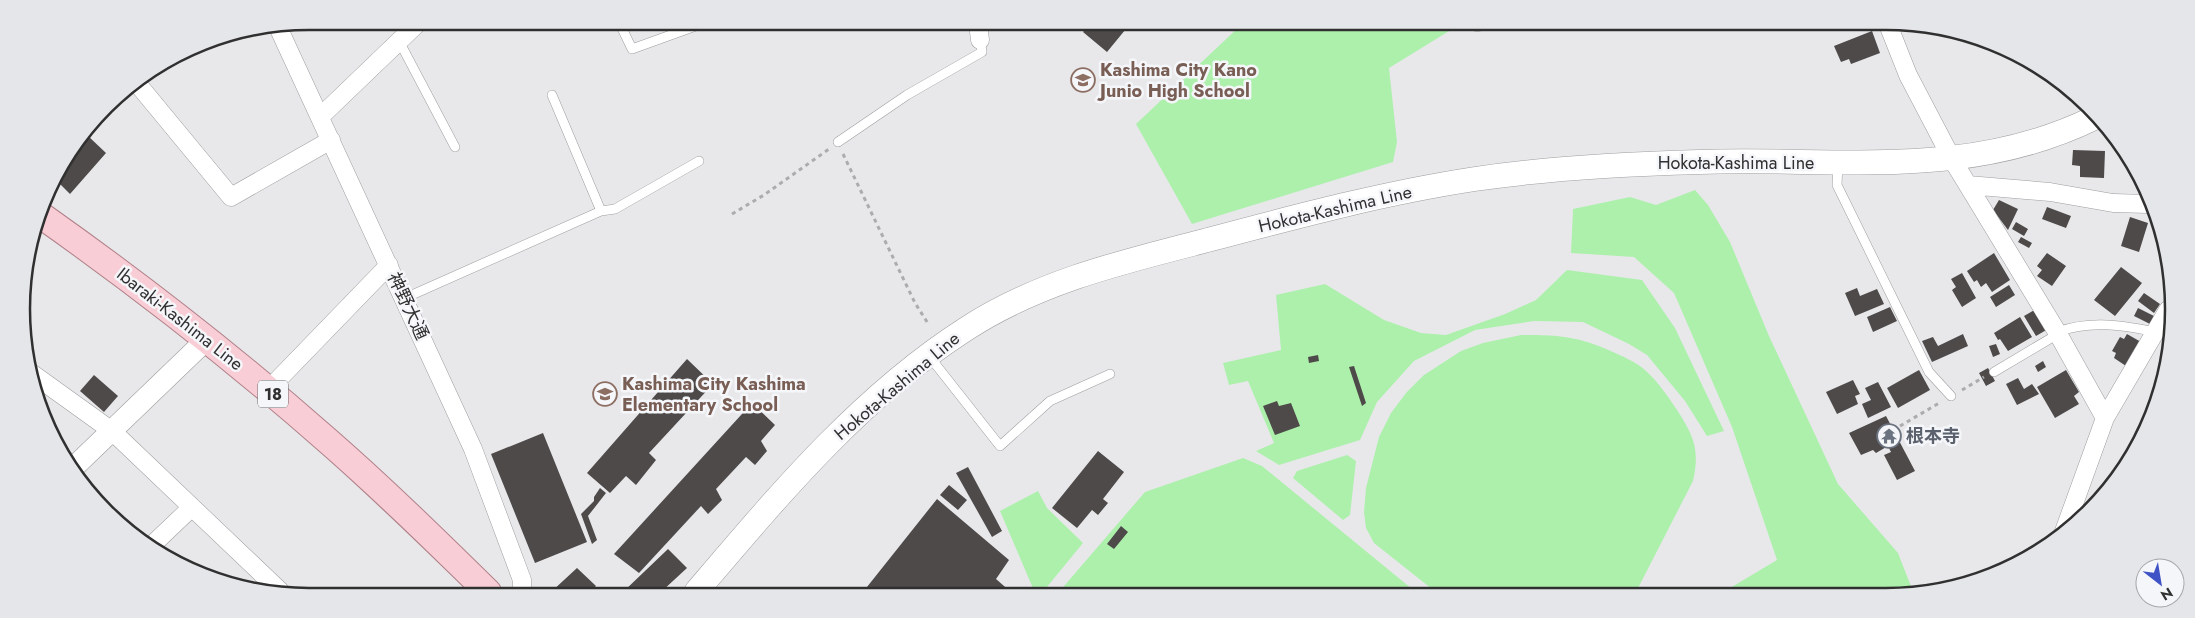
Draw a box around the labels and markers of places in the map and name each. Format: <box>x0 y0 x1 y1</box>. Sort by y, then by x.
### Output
place label: Kashima City Kano Junio High School <box>1097 57 1257 104</box>
school or university icon: Kashima City Kano Junio High School <box>1070 67 1096 93</box>
place label: Kashima City Kashima Elementary School <box>622 371 806 418</box>
school or university icon: Kashima City Kashima Elementary School <box>592 381 618 407</box>
temple icon: 根本寺 <box>1876 423 1902 449</box>
place label: 根本寺 <box>1906 423 1960 449</box>

